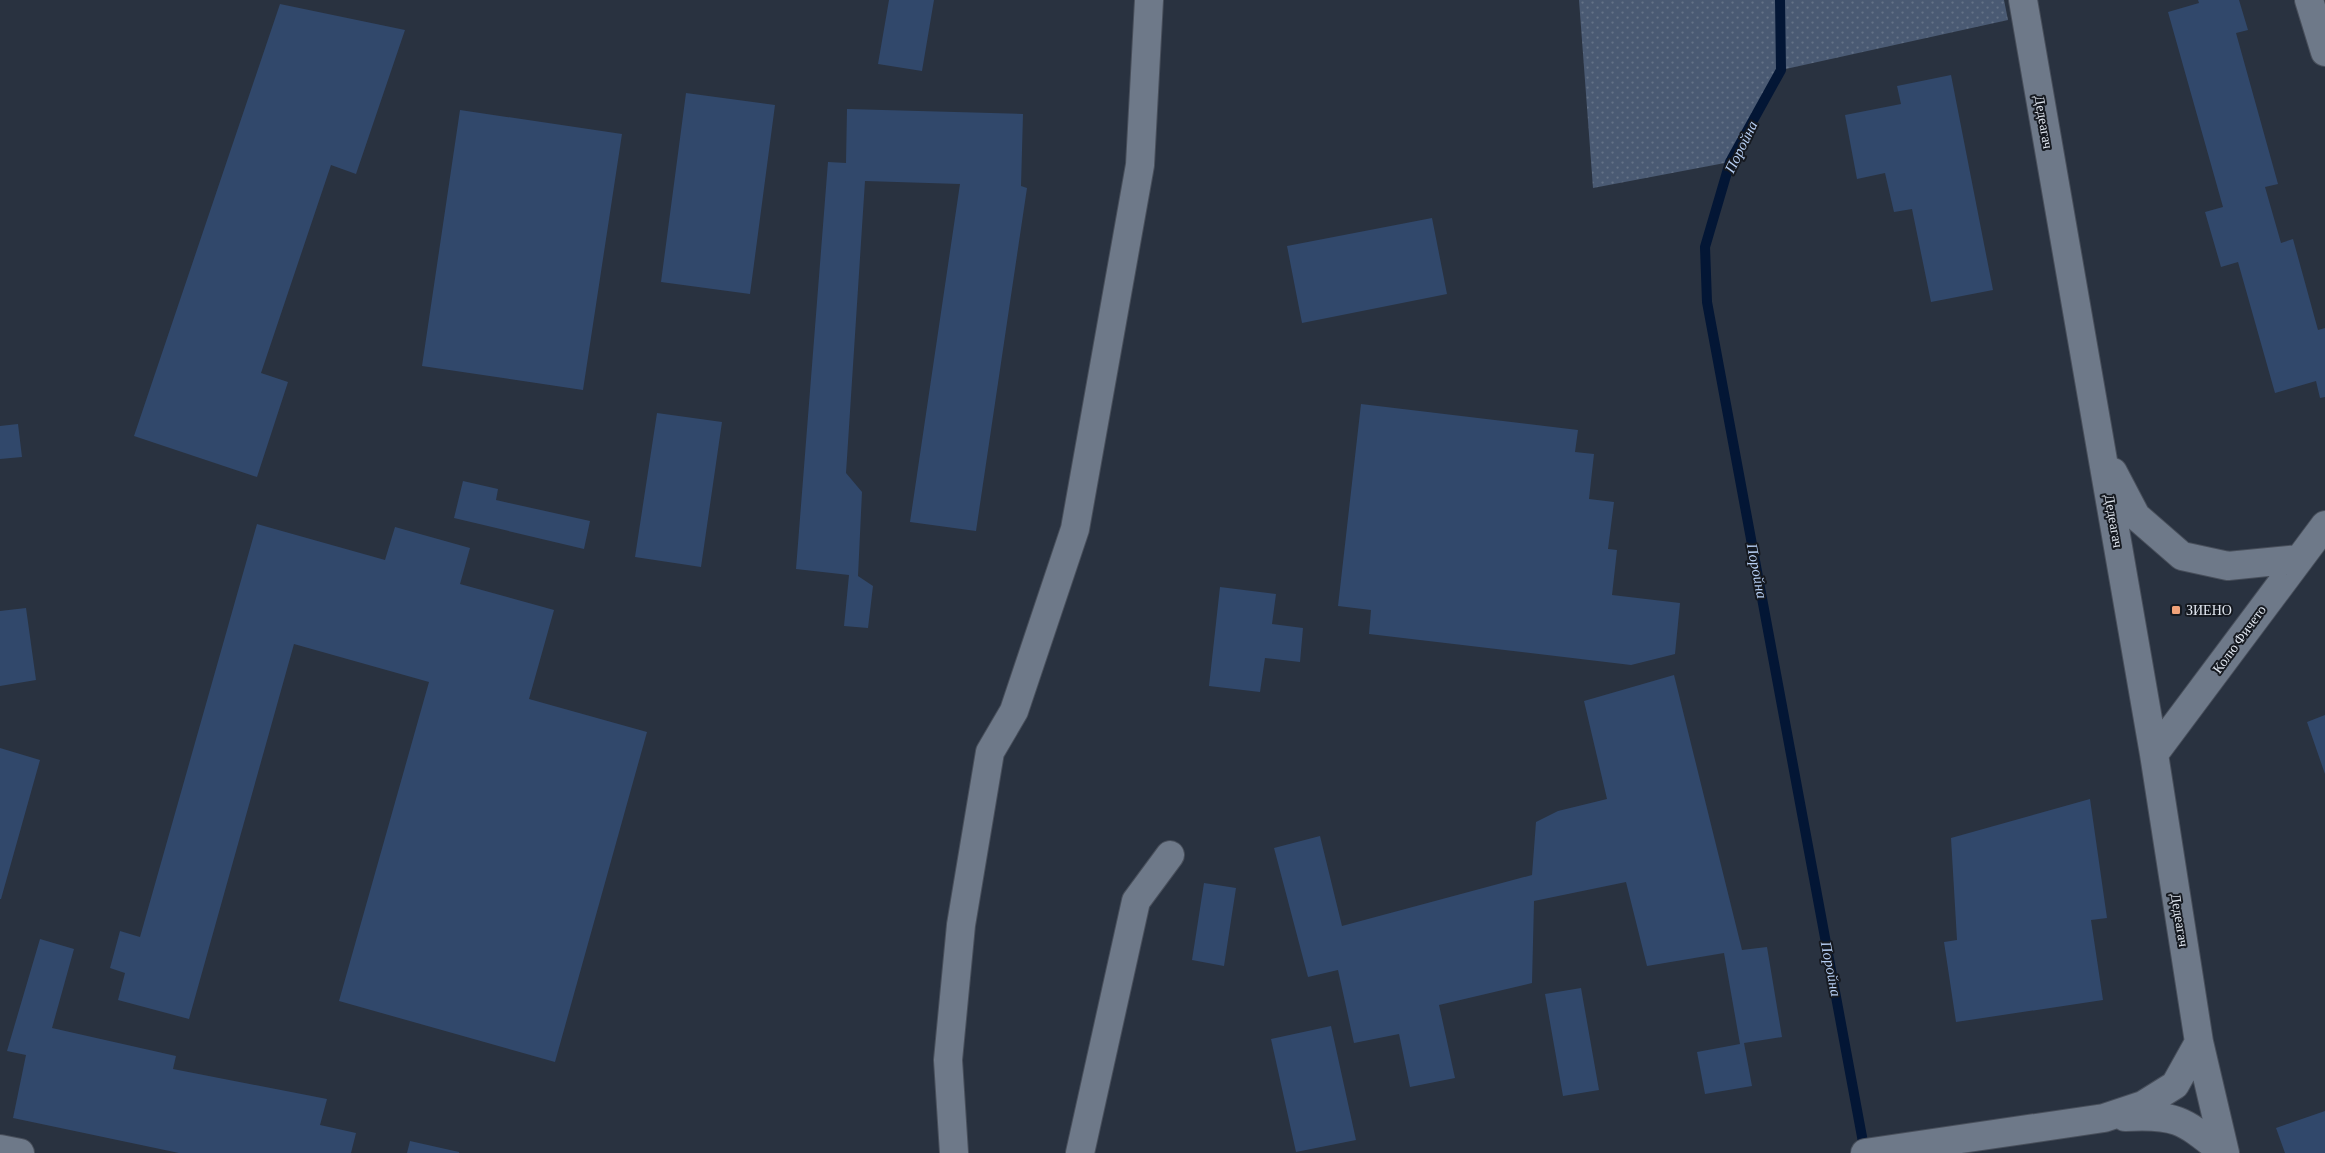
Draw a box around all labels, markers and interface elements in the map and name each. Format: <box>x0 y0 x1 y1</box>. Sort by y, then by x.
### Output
street label: Дедеагач <box>2031 94 2057 150</box>
water label: Поройна <box>1721 118 1760 176</box>
street label: Дедеагач <box>2101 493 2127 549</box>
water label: Поройна <box>1744 541 1770 600</box>
place label: ЗИЕНО <box>2186 602 2232 618</box>
street label: Колю Фичето <box>2209 602 2269 676</box>
marker: ЗИЕНО <box>2170 604 2182 616</box>
street label: Дедеагач <box>2168 892 2192 948</box>
water label: Поройна <box>1818 939 1844 998</box>

